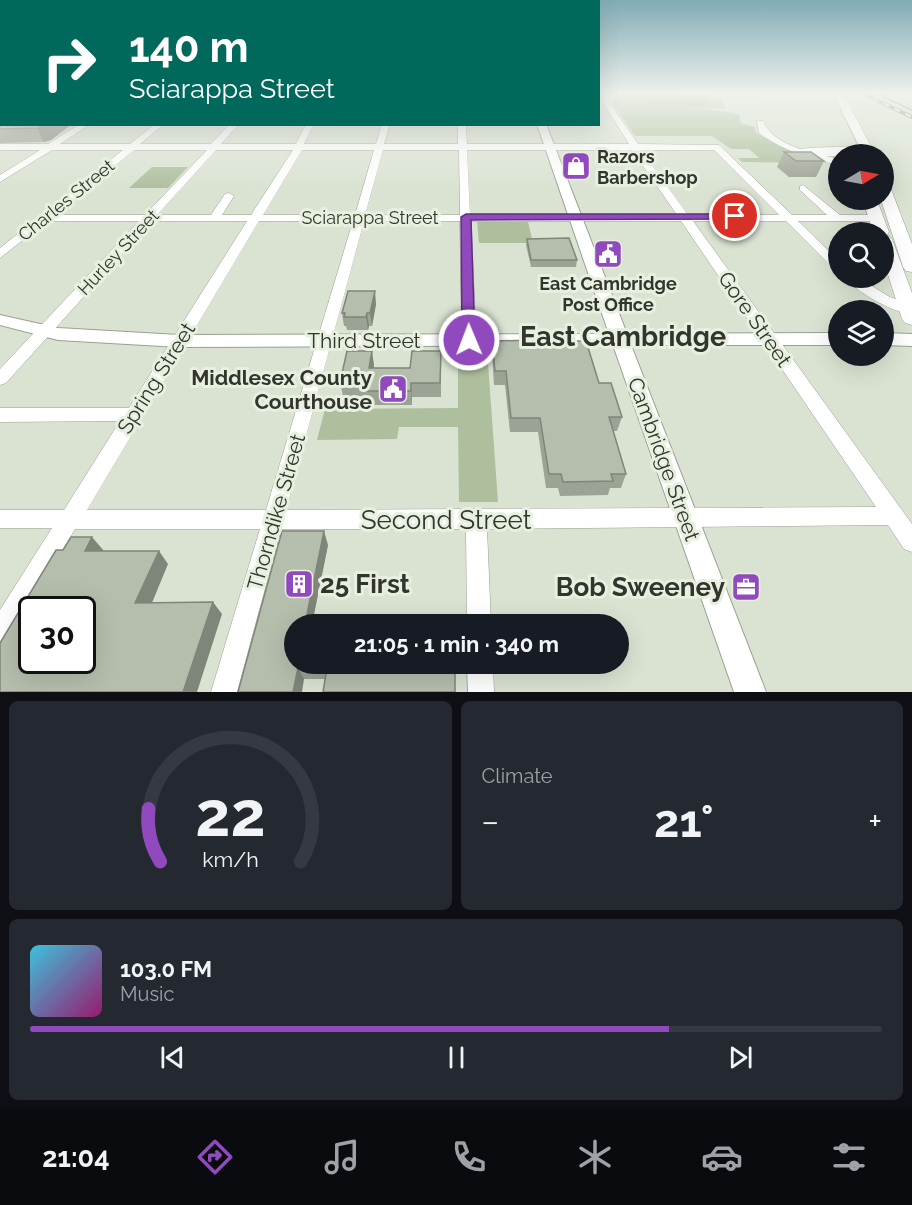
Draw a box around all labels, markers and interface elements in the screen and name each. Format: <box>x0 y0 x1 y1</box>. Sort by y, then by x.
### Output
text: 140 m <box>129 23 249 72</box>
icon: right <box>30 24 108 102</box>
text: Sciarappa Street <box>129 73 335 104</box>
north arrow <box>828 144 894 210</box>
map controls <box>828 144 894 366</box>
place label: Razors Barbershop <box>597 146 698 188</box>
shop icon: Razors Barbershop <box>560 150 592 182</box>
street label: Charles Street <box>14 155 118 245</box>
pin <box>709 190 760 241</box>
icon: arrive <box>718 199 751 232</box>
street label: Hurley Street <box>73 205 163 299</box>
street label: Sciarappa Street <box>301 207 439 228</box>
button: search <box>828 222 894 288</box>
public building icon: East Cambridge Post Office <box>592 238 624 270</box>
street label: Gore Street <box>713 267 797 371</box>
place label: East Cambridge Post Office <box>539 273 677 315</box>
button: layers <box>828 300 894 366</box>
position arrow <box>437 308 501 372</box>
street label: Spring Street <box>112 318 200 438</box>
district label: East Cambridge <box>520 321 726 352</box>
street label: Third Street <box>307 328 421 353</box>
place label: Middlesex County Courthouse <box>191 365 372 414</box>
public building icon: Middlesex County Courthouse <box>377 373 409 405</box>
street label: Cambridge Street <box>623 374 705 544</box>
street label: Thorndike Street <box>242 431 310 593</box>
street label: Second Street <box>361 505 532 535</box>
building icon: 25 First <box>283 568 315 600</box>
place label: 25 First <box>320 569 410 599</box>
office icon: Bob Sweeney <box>730 571 762 603</box>
place label: Bob Sweeney <box>556 572 725 602</box>
speed limit sign: 30 <box>18 596 96 674</box>
text: 21:05 · 1 min · 340 m <box>354 631 559 657</box>
text: Climate <box>482 764 553 788</box>
text: 22 <box>195 777 265 851</box>
text: 21° <box>654 795 714 848</box>
text: − <box>482 802 499 841</box>
text: + <box>868 802 882 841</box>
text: km/h <box>202 848 259 873</box>
text: 103.0 FM <box>120 956 212 982</box>
text: Music <box>120 982 174 1006</box>
icon: previous <box>156 1041 189 1074</box>
icon: pause <box>440 1041 473 1074</box>
icon: next <box>724 1041 757 1074</box>
icon: directions <box>194 1136 236 1178</box>
icon: music <box>321 1136 363 1178</box>
icon: phone <box>448 1136 490 1178</box>
icon: climate <box>574 1136 616 1178</box>
icon: car <box>701 1136 743 1178</box>
icon: filters <box>828 1136 870 1178</box>
text: 21:04 <box>42 1142 110 1173</box>

